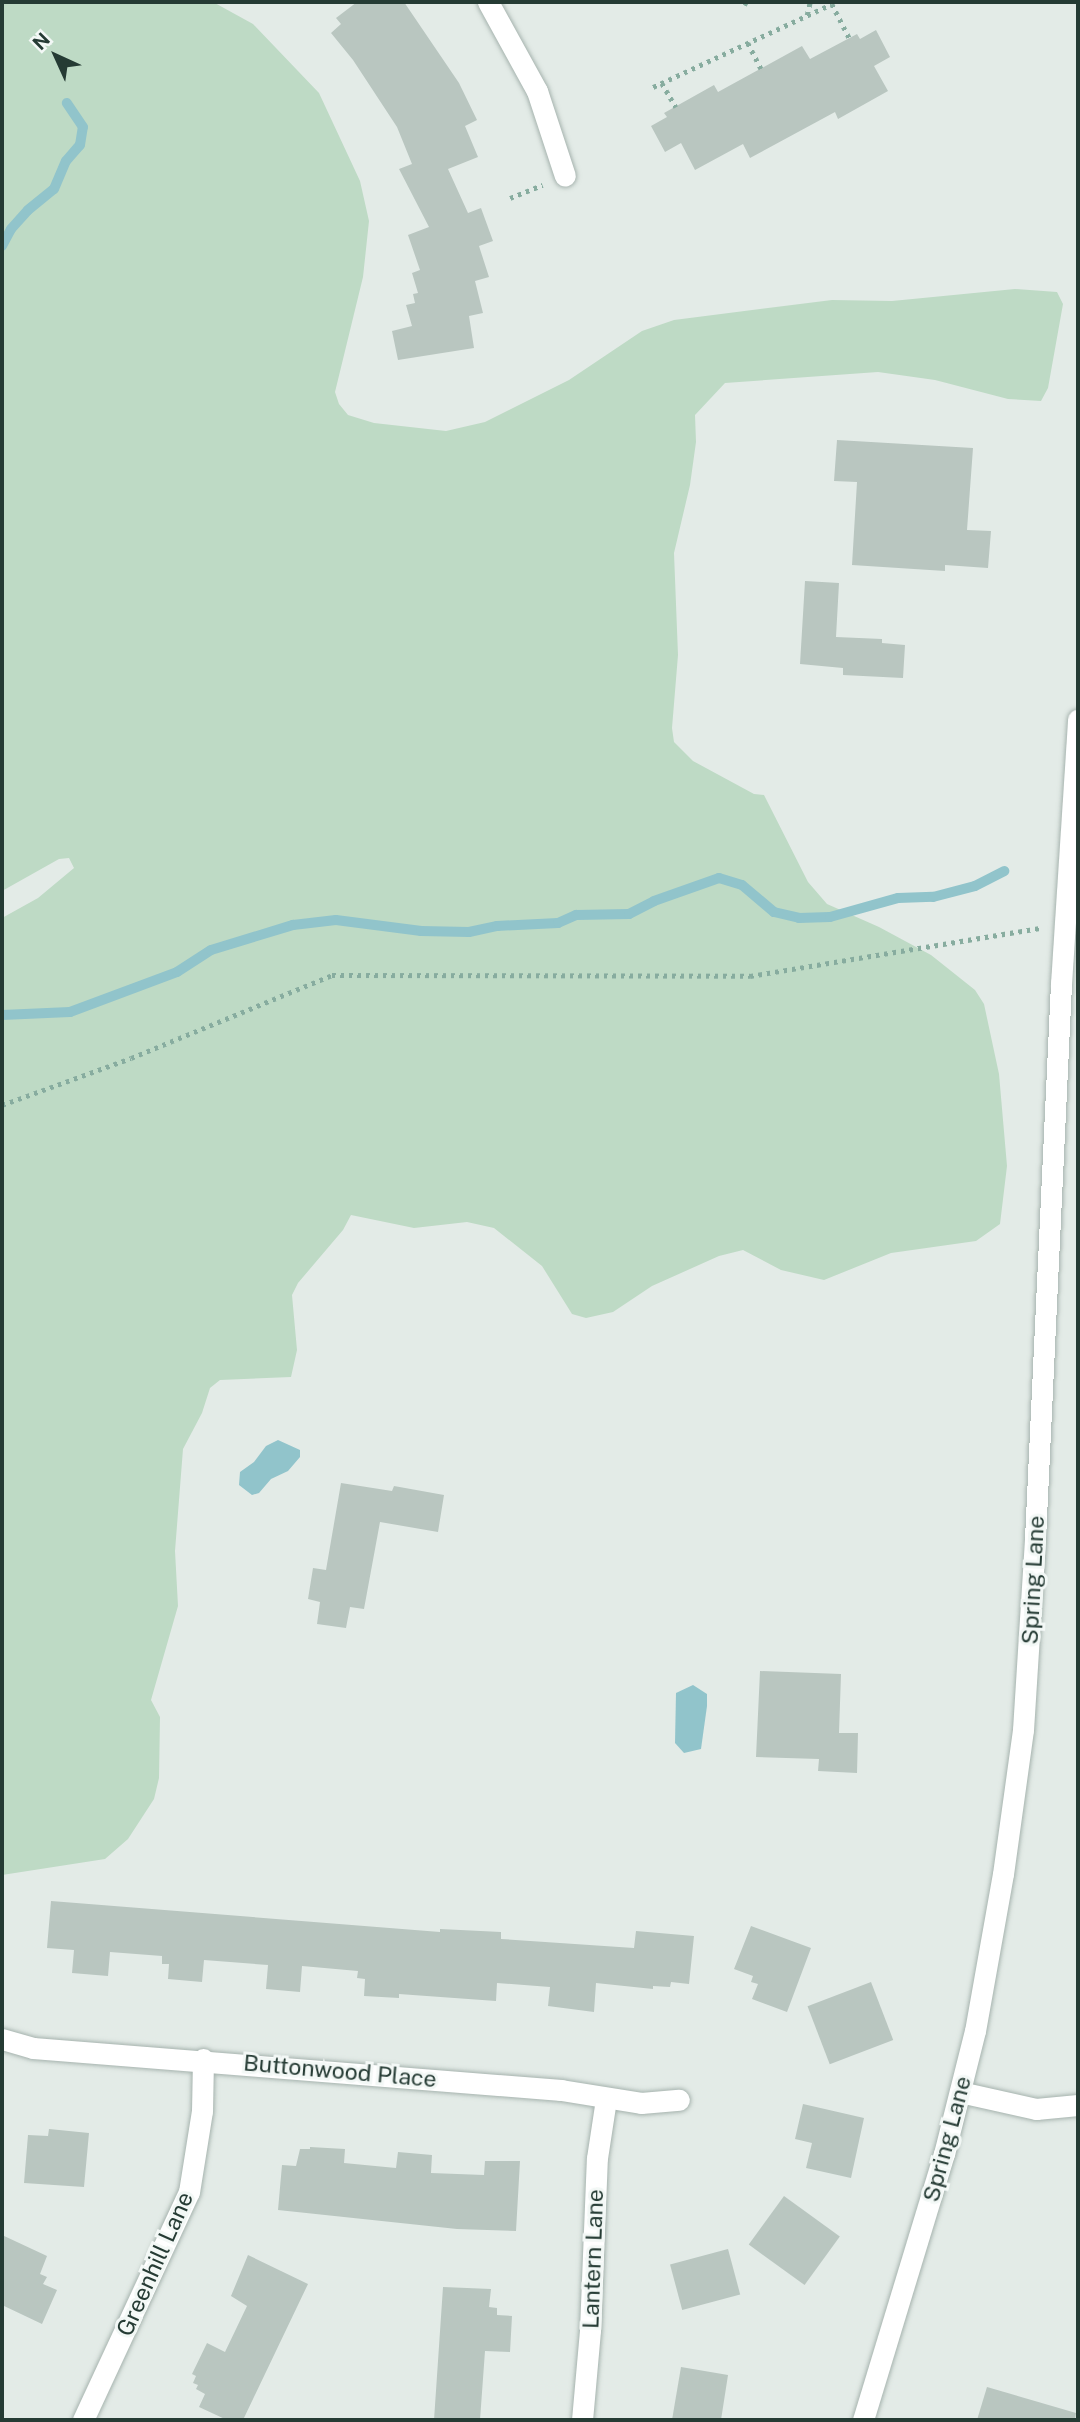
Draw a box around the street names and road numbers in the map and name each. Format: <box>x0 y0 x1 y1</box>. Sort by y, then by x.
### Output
street label: Spring Lane <box>1016 1515 1050 1645</box>
street label: Buttonwood Place <box>242 2049 438 2093</box>
street label: Spring Lane <box>917 2073 977 2205</box>
street label: Greenhill Lane <box>111 2187 199 2341</box>
street label: Lantern Lane <box>577 2189 609 2329</box>

